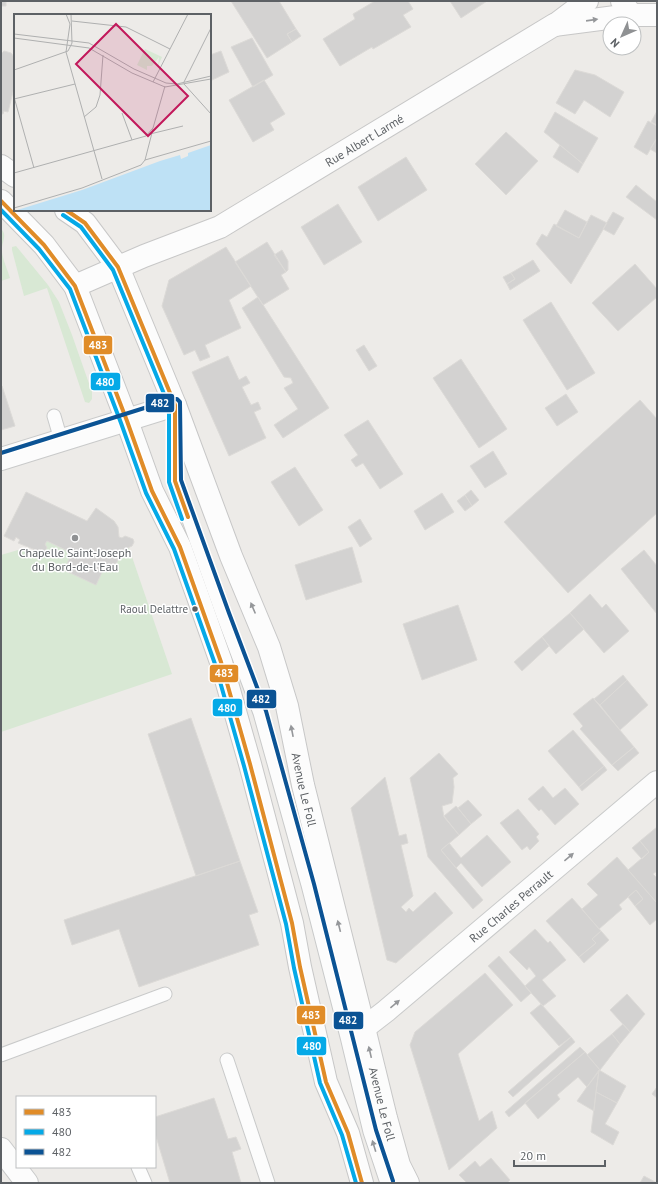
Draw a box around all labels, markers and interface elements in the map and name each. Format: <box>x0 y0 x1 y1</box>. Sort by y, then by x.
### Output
inset map <box>14 14 211 211</box>
north arrow <box>602 16 642 56</box>
one-way arrow <box>586 17 598 23</box>
text: N <box>607 36 622 51</box>
street label: Rue Albert Larmé <box>322 110 406 169</box>
line badge: 483 <box>83 335 113 355</box>
text: 483 <box>89 338 107 352</box>
line badge: 480 <box>90 372 121 391</box>
text: 480 <box>96 375 114 389</box>
line badge: 482 <box>145 393 175 413</box>
text: 482 <box>151 396 169 410</box>
marker: Chapelle Saint-Joseph du Bord-de-l'Eau <box>70 533 80 543</box>
place label: Chapelle Saint-Joseph du Bord-de-l'Eau <box>19 545 131 574</box>
place label: Raoul Delattre <box>120 602 188 616</box>
one-way arrow <box>250 602 256 613</box>
marker: Raoul Delattre <box>190 604 200 614</box>
line badge: 483 <box>209 664 239 683</box>
text: 483 <box>215 666 233 680</box>
line badge: 482 <box>246 689 277 709</box>
text: 482 <box>252 692 270 706</box>
line badge: 480 <box>212 698 243 717</box>
text: 480 <box>218 701 236 715</box>
one-way arrow <box>289 725 295 737</box>
street label: Avenue Le Foll <box>289 751 321 828</box>
one-way arrow <box>564 852 574 861</box>
street label: Rue Charles Perrault <box>466 866 556 945</box>
one-way arrow <box>335 919 341 932</box>
one-way arrow <box>390 999 400 1008</box>
line badge: 483 <box>296 1005 326 1025</box>
text: 483 <box>302 1008 320 1022</box>
line badge: 482 <box>333 1011 364 1030</box>
text: 482 <box>339 1013 357 1027</box>
line badge: 480 <box>296 1036 327 1056</box>
text: 480 <box>303 1039 321 1053</box>
one-way arrow <box>367 1046 373 1058</box>
street label: Avenue Le Foll <box>366 1066 400 1143</box>
legend <box>16 1096 156 1168</box>
text: 483 <box>52 1104 72 1119</box>
text: 480 <box>52 1124 72 1139</box>
one-way arrow <box>371 1140 377 1152</box>
scale bar <box>514 1142 605 1168</box>
text: 482 <box>52 1144 72 1159</box>
text: 20 m <box>520 1148 546 1163</box>

